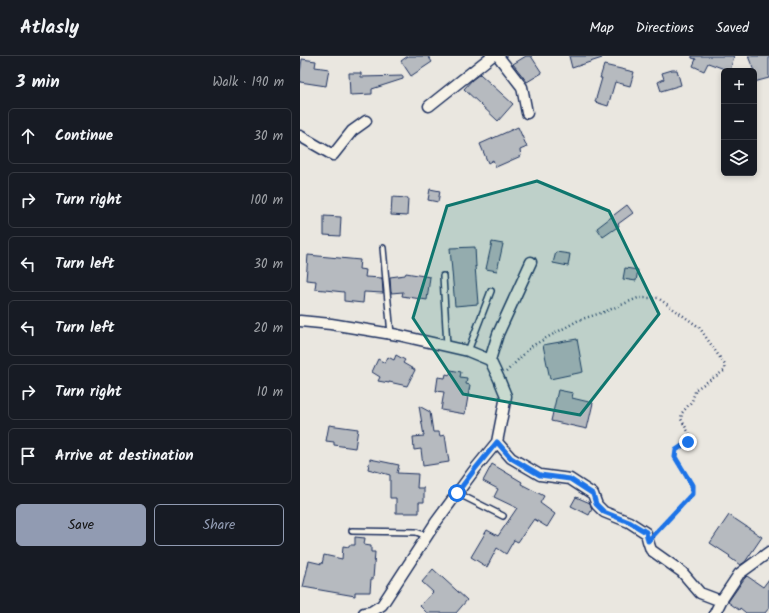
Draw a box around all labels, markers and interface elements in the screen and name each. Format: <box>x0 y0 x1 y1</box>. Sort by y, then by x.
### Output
text: Atlasly <box>20 13 79 43</box>
text: Map <box>589 17 614 39</box>
text: Directions <box>636 17 694 39</box>
text: Saved <box>716 17 749 39</box>
map controls <box>721 68 757 176</box>
button: + <box>721 68 757 104</box>
text: 3 min <box>16 69 60 96</box>
text: Walk · 190 m <box>212 72 284 93</box>
button: − <box>721 104 757 140</box>
text: Continue <box>55 124 113 148</box>
icon: ahead <box>17 125 39 147</box>
text: 30 m <box>254 126 283 147</box>
button: layers <box>721 140 757 176</box>
text: Turn right <box>55 188 122 212</box>
icon: right <box>17 189 39 211</box>
text: 100 m <box>250 190 283 211</box>
text: Turn left <box>55 252 115 276</box>
icon: left <box>17 253 39 275</box>
text: 30 m <box>254 254 283 275</box>
text: Turn left <box>55 316 115 340</box>
icon: left <box>17 317 39 339</box>
text: 20 m <box>253 318 283 339</box>
text: Turn right <box>55 380 122 404</box>
icon: right <box>17 381 39 403</box>
text: 10 m <box>257 382 283 403</box>
route end <box>679 433 697 451</box>
text: Arrive at destination <box>55 444 194 468</box>
icon: arrive <box>17 445 39 467</box>
route start <box>448 484 466 502</box>
button: Save <box>16 504 146 546</box>
button: Share <box>154 504 284 546</box>

